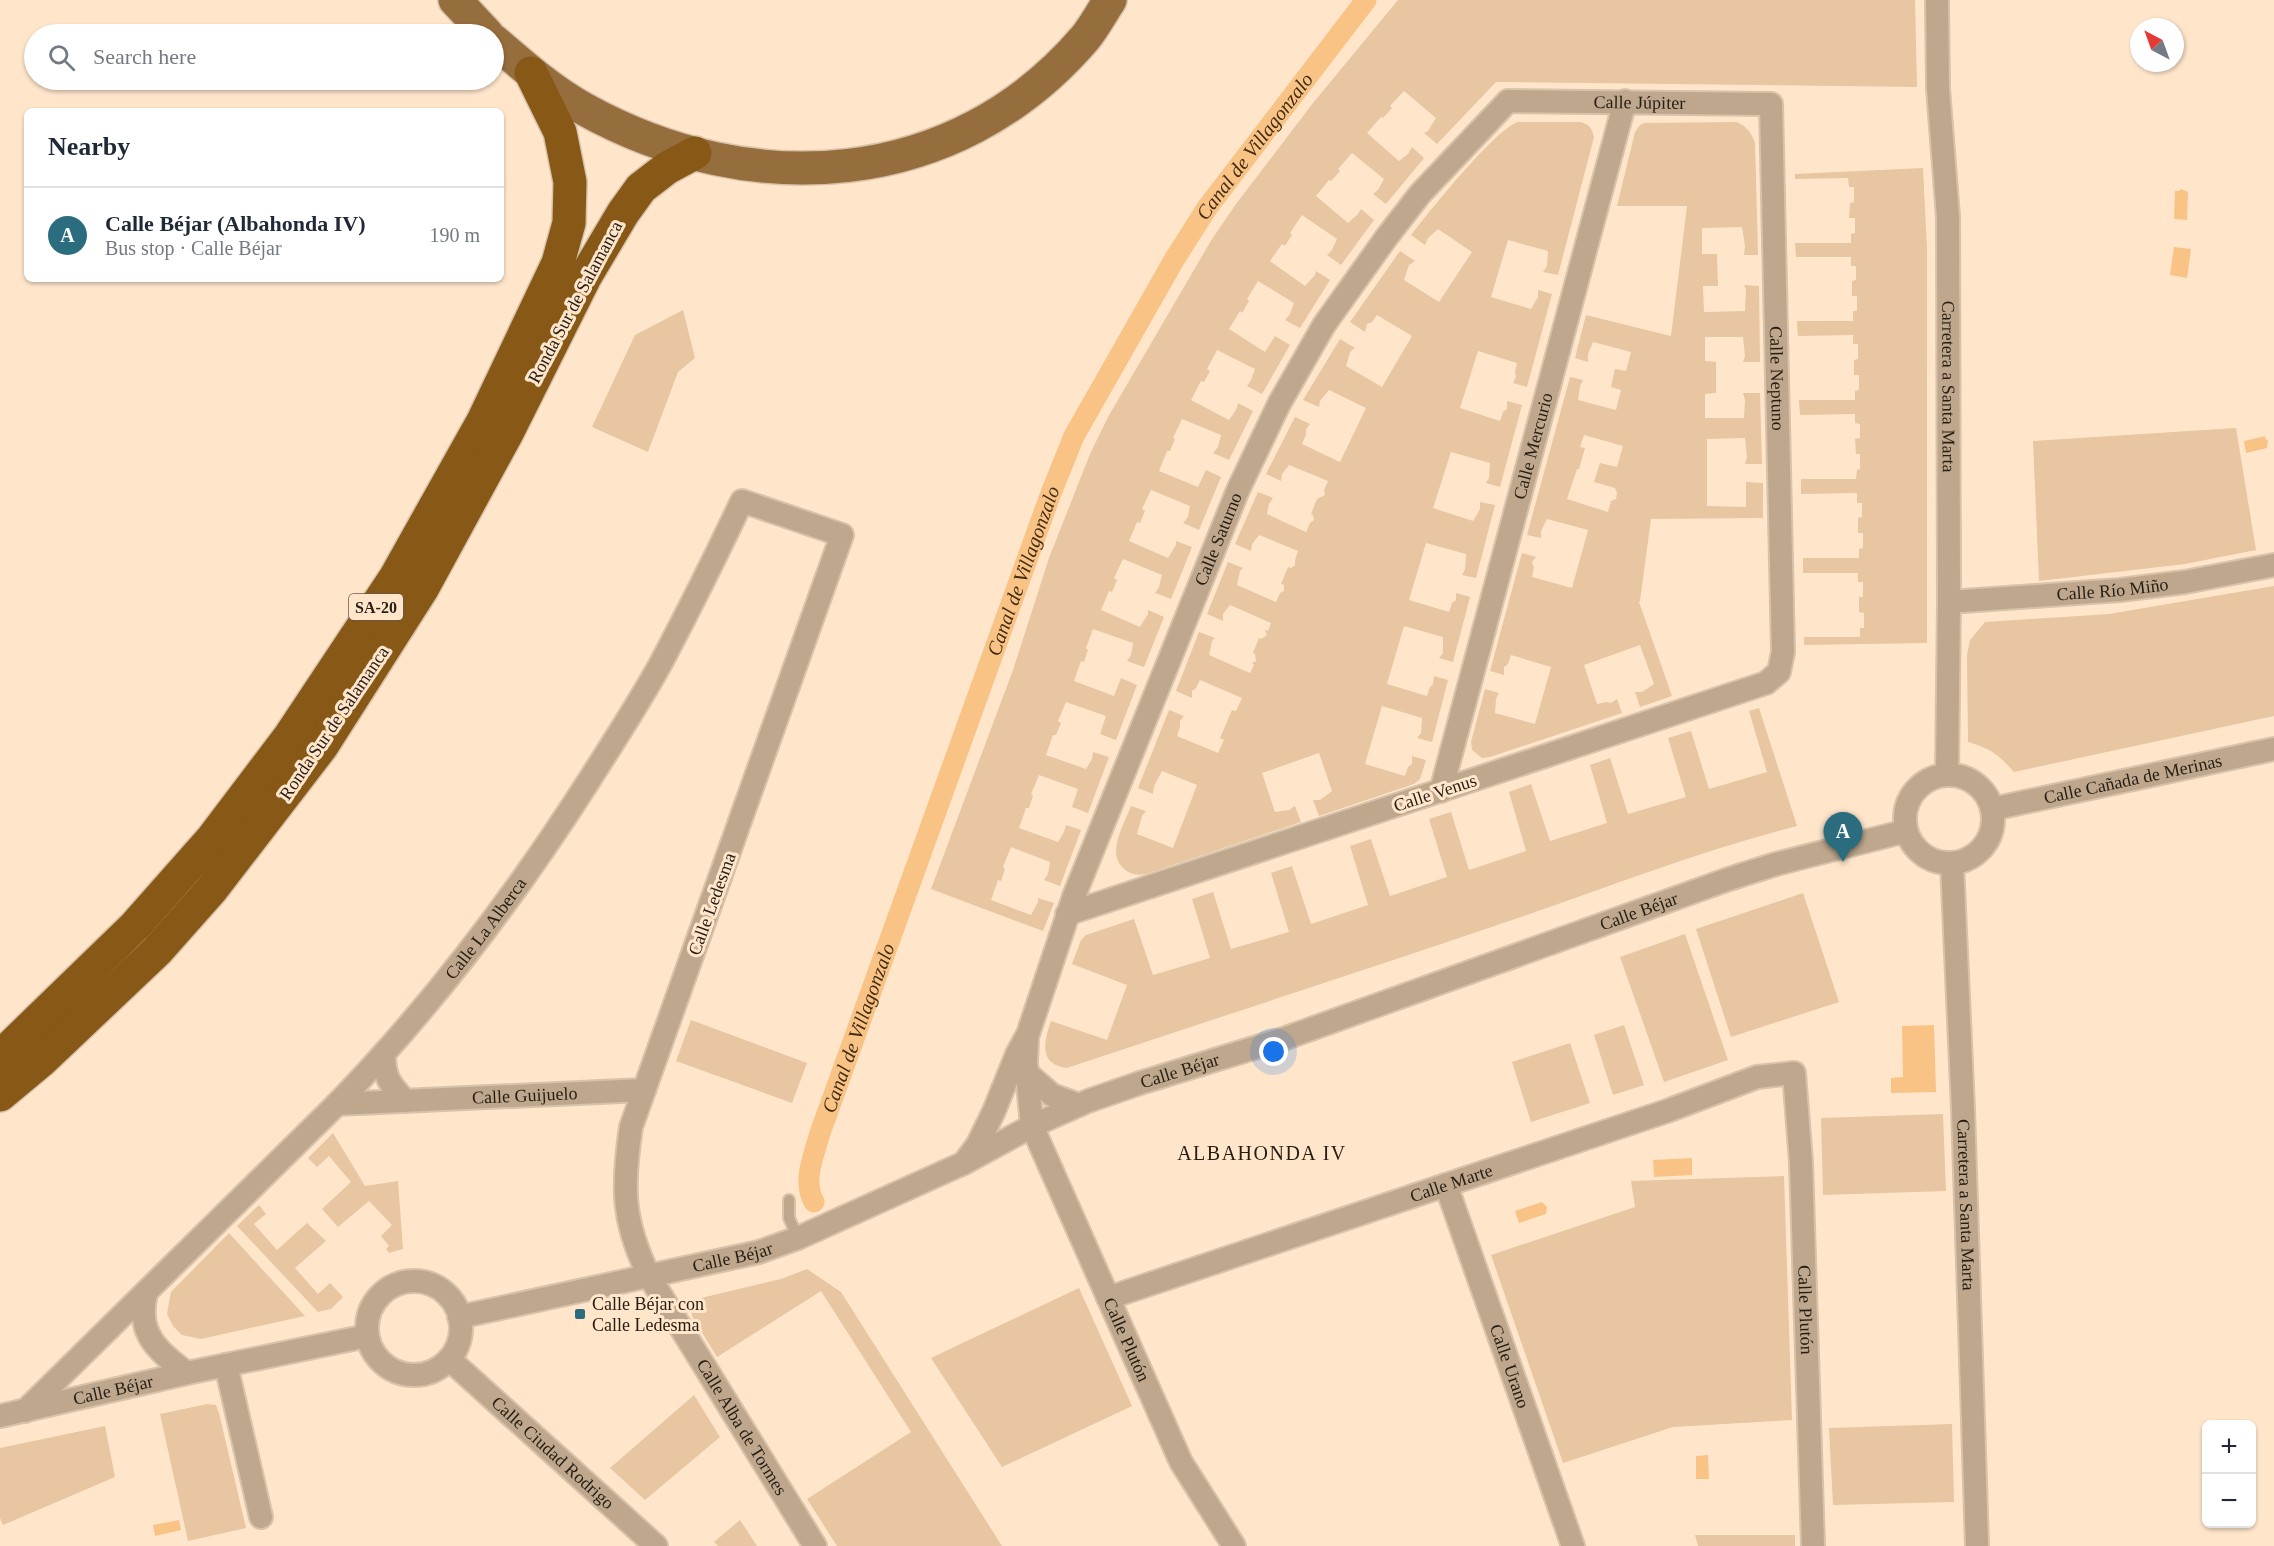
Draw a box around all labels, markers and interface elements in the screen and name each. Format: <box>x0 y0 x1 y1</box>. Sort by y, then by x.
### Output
north arrow <box>2130 18 2184 72</box>
search box <box>24 24 504 90</box>
icon: search <box>45 41 78 74</box>
text: Search here <box>93 44 196 69</box>
water label: Canal de Villagonzalo <box>1192 69 1317 224</box>
street label: Calle Júpiter <box>1594 92 1685 113</box>
text: Nearby <box>48 132 130 161</box>
text: Calle Béjar (Albahonda IV) <box>105 211 366 236</box>
street label: Ronda Sur de Salamanca <box>524 218 626 386</box>
text: A <box>60 224 75 246</box>
text: 190 m <box>429 224 480 246</box>
text: Bus stop · Calle Béjar <box>105 237 282 259</box>
street label: Carretera a Santa Marta <box>1938 301 1959 472</box>
street label: Calle Neptuno <box>1766 326 1788 431</box>
street label: Calle Mercurio <box>1509 391 1557 502</box>
water label: Canal de Villagonzalo <box>982 483 1064 658</box>
street label: Calle Saturno <box>1190 490 1246 588</box>
street label: Calle Río Miño <box>2056 574 2169 604</box>
road number: SA-20 <box>349 594 403 620</box>
street label: Ronda Sur de Salamanca <box>275 643 393 803</box>
street label: Calle Cañada de Merinas <box>2042 750 2224 808</box>
street label: Calle Venus <box>1391 770 1479 816</box>
pin: A <box>1824 812 1862 862</box>
street label: Calle Ledesma <box>684 850 740 958</box>
street label: Calle La Alberca <box>441 874 530 983</box>
street label: Calle Béjar <box>1597 888 1681 935</box>
water label: Canal de Villagonzalo <box>817 940 899 1116</box>
your location <box>1259 1037 1288 1066</box>
street label: Calle Béjar <box>1138 1049 1222 1092</box>
street label: Calle Guijuelo <box>472 1083 578 1108</box>
street label: Carretera a Santa Marta <box>1953 1119 1979 1291</box>
district label: ALBAHONDA IV <box>1177 1142 1347 1164</box>
street label: Calle Marte <box>1408 1160 1495 1206</box>
street label: Calle Béjar <box>691 1238 775 1276</box>
street label: Calle Plutón <box>1794 1265 1817 1355</box>
place label: Calle Béjar con Calle Ledesma <box>592 1294 704 1335</box>
street label: Calle Plutón <box>1099 1295 1154 1385</box>
marker: Calle Béjar con Calle Ledesma <box>573 1307 587 1321</box>
street label: Calle Urano <box>1486 1322 1534 1411</box>
street label: Calle Alba de Tormes <box>692 1355 791 1499</box>
street label: Calle Béjar <box>71 1371 155 1409</box>
street label: Calle Ciudad Rodrigo <box>488 1392 618 1513</box>
map controls <box>2202 1420 2256 1528</box>
button: + <box>2202 1420 2256 1474</box>
button: − <box>2202 1474 2256 1528</box>

